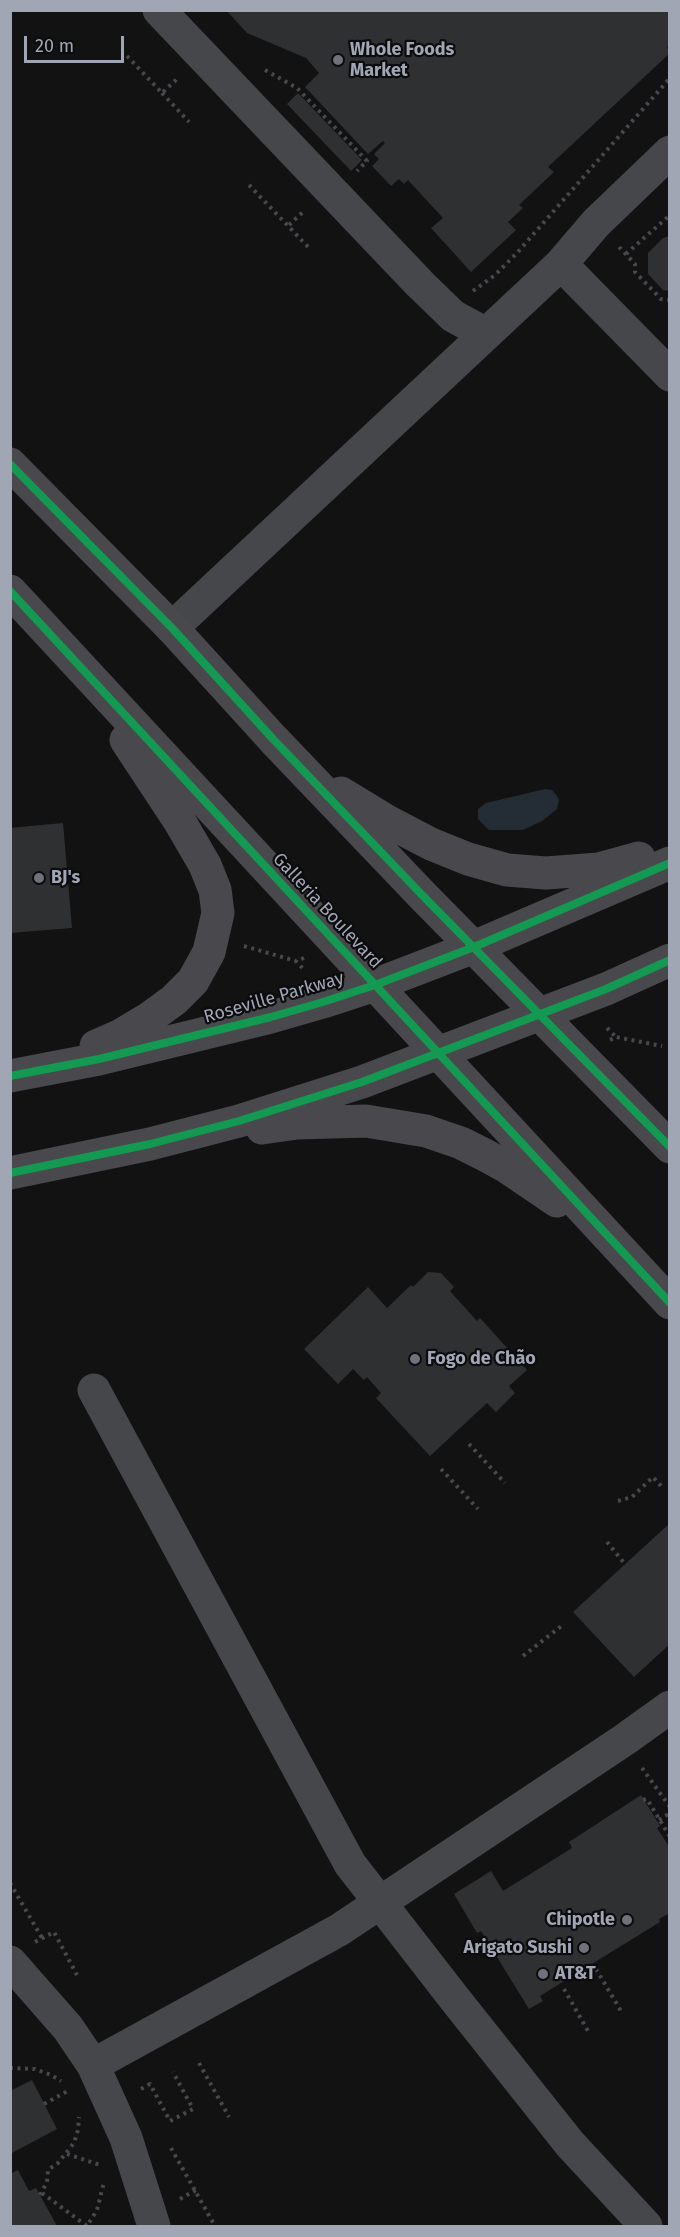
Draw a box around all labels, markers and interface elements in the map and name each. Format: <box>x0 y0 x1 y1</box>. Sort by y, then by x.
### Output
scale bar <box>27 24 128 62</box>
text: 20 m <box>35 35 74 57</box>
place label: Whole Foods Market <box>350 39 454 82</box>
marker: Whole Foods Market <box>331 53 345 67</box>
street label: Galleria Boulevard <box>268 849 386 973</box>
place label: BJ's <box>51 867 80 889</box>
marker: BJ's <box>32 871 46 885</box>
street label: Roseville Parkway <box>201 968 347 1028</box>
place label: Fogo de Chão <box>427 1348 536 1370</box>
marker: Fogo de Chão <box>408 1352 422 1366</box>
place label: Chipotle <box>546 1909 615 1931</box>
marker: Chipotle <box>620 1913 634 1927</box>
place label: Arigato Sushi <box>464 1937 572 1959</box>
marker: Arigato Sushi <box>577 1941 591 1955</box>
place label: AT&T <box>555 1963 596 1985</box>
marker: AT&T <box>536 1967 550 1981</box>

